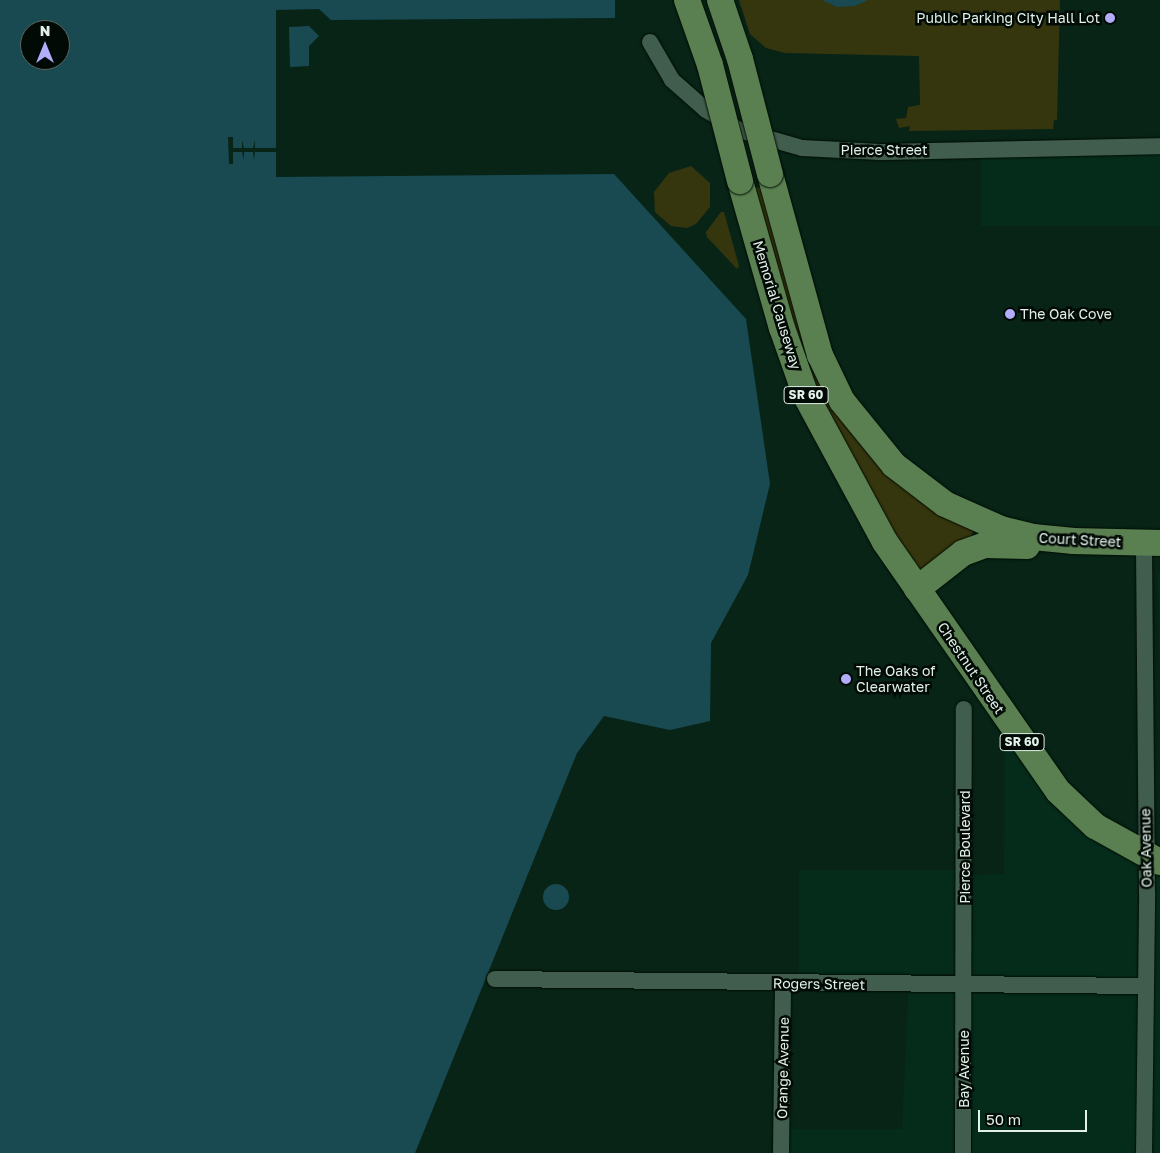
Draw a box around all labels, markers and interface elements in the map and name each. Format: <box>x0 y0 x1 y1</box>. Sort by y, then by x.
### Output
place label: Public Parking City Hall Lot <box>916 10 1100 26</box>
marker: Public Parking City Hall Lot <box>1104 12 1116 24</box>
north arrow <box>20 20 70 70</box>
text: N <box>40 22 50 39</box>
street label: Pierce Street <box>840 142 928 158</box>
street label: Memorial Causeway <box>749 239 805 371</box>
place label: The Oak Cove <box>1020 306 1112 322</box>
marker: The Oak Cove <box>1004 308 1016 320</box>
road number: SR 60 <box>784 386 828 404</box>
street label: Court Street <box>1038 529 1122 551</box>
street label: Chestnut Street <box>934 619 1008 717</box>
place label: The Oaks of Clearwater <box>856 663 935 696</box>
marker: The Oaks of Clearwater <box>840 673 852 685</box>
road number: SR 60 <box>1000 732 1044 752</box>
street label: Pierce Boulevard <box>957 790 973 904</box>
street label: Oak Avenue <box>1137 808 1155 888</box>
street label: Rogers Street <box>773 975 865 993</box>
street label: Orange Avenue <box>774 1017 792 1119</box>
street label: Bay Avenue <box>956 1030 972 1108</box>
scale bar <box>980 1100 1089 1132</box>
text: 50 m <box>986 1110 1021 1128</box>

